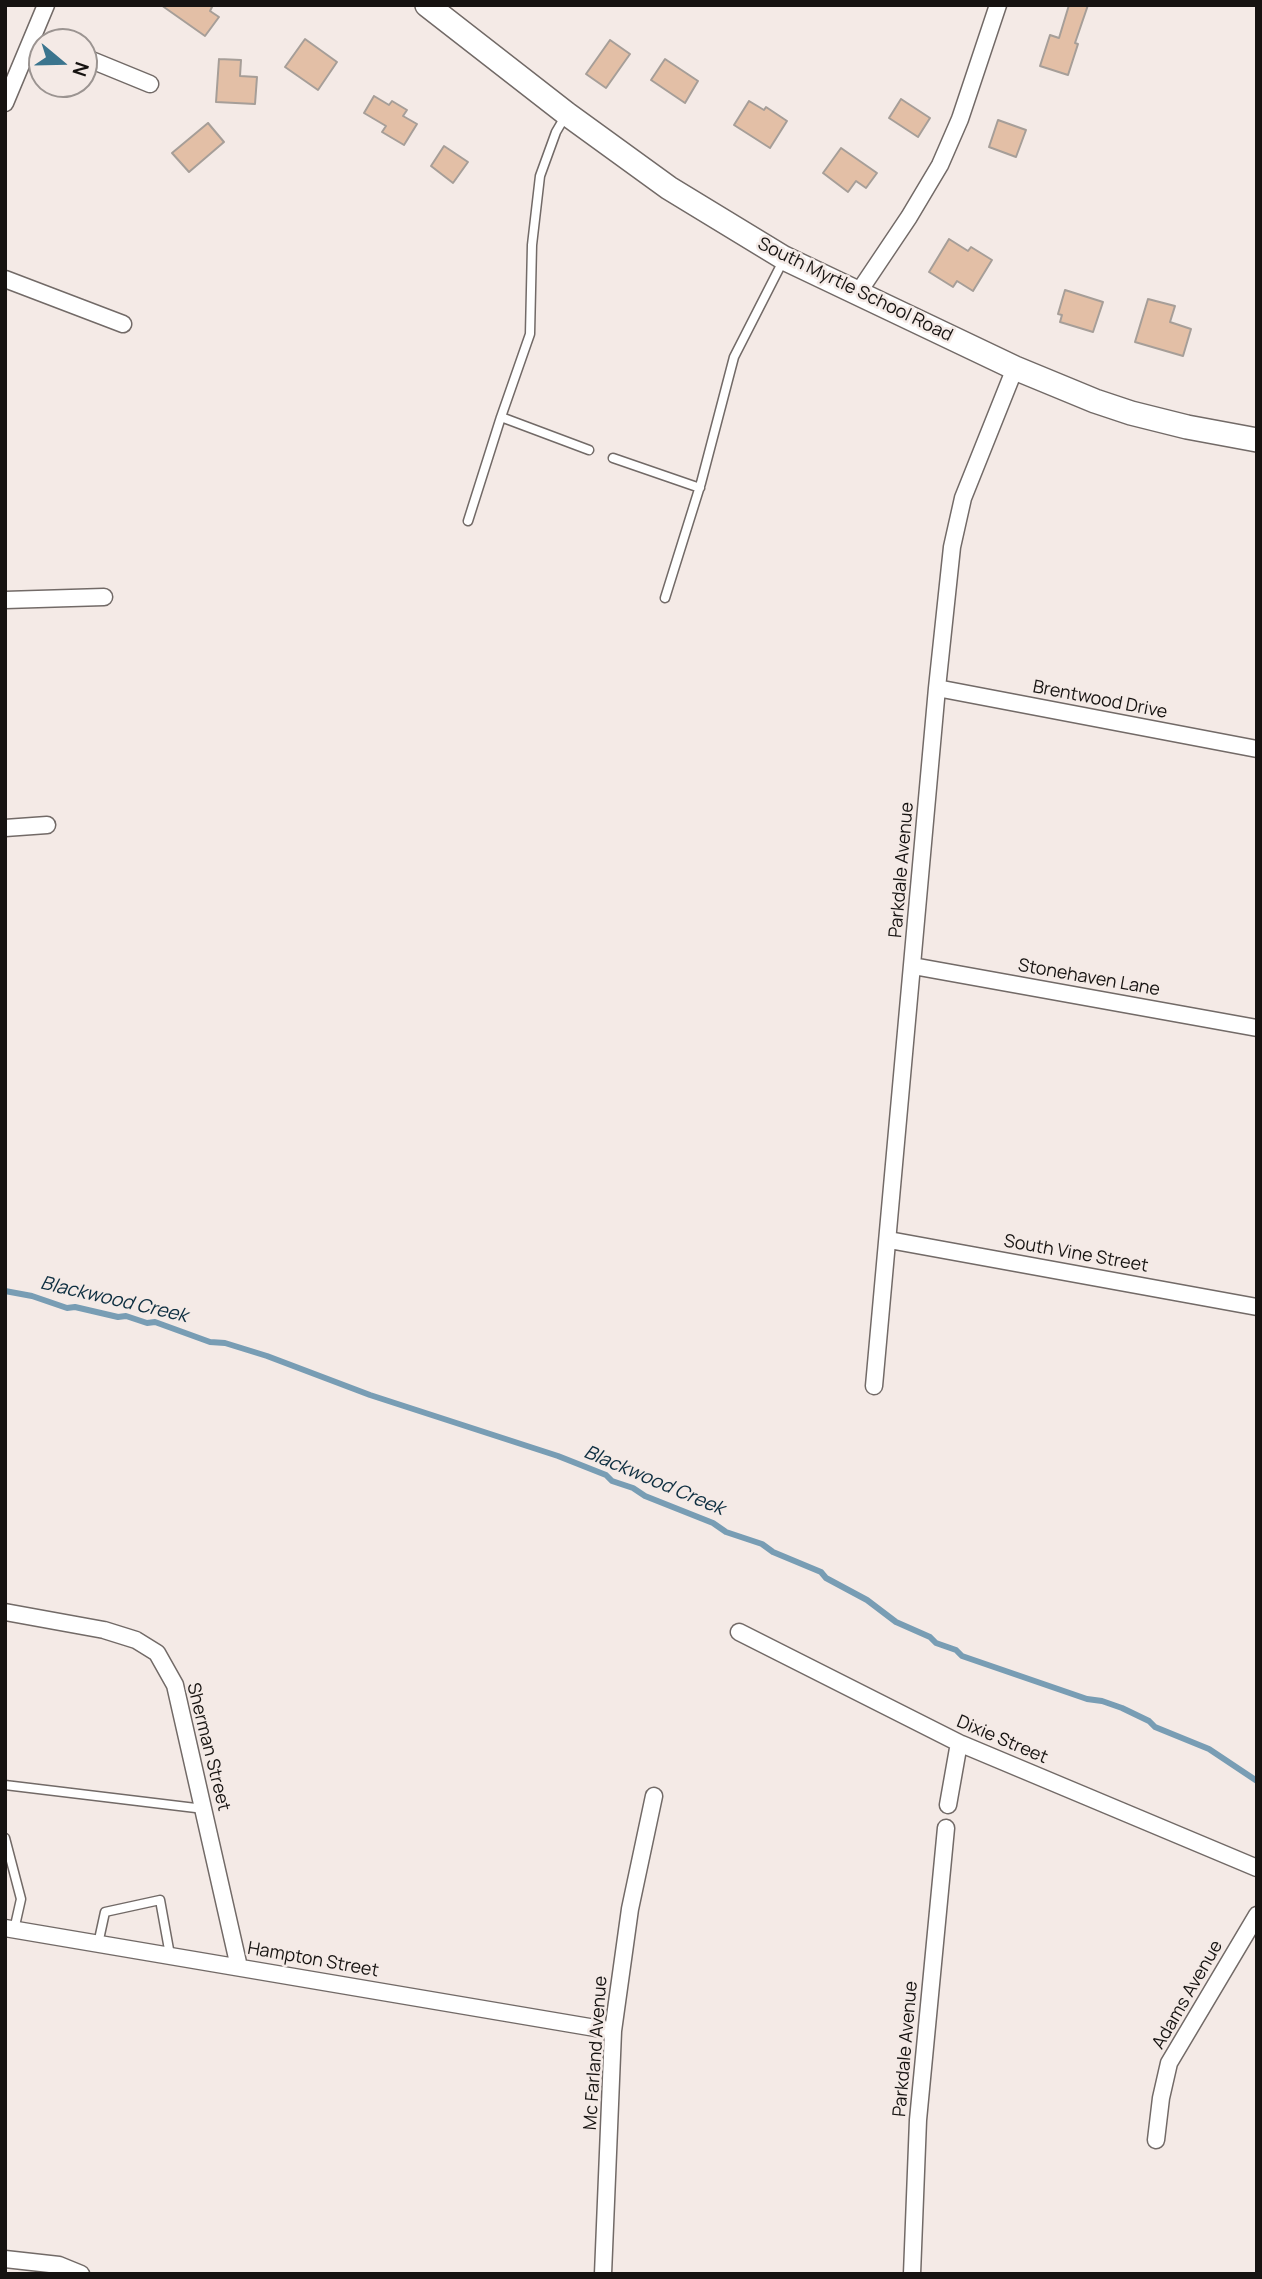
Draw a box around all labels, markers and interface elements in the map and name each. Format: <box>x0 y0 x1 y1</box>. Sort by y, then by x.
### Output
north arrow <box>28 28 98 98</box>
text: N <box>66 58 95 80</box>
street label: South Myrtle School Road <box>754 233 956 347</box>
street label: Brentwood Drive <box>1031 676 1169 724</box>
street label: Parkdale Avenue <box>885 801 919 939</box>
street label: Stonehaven Lane <box>1016 955 1162 1001</box>
street label: South Vine Street <box>1002 1231 1150 1277</box>
water label: Blackwood Creek <box>38 1272 190 1328</box>
water label: Blackwood Creek <box>580 1441 728 1521</box>
street label: Sherman Street <box>182 1681 234 1813</box>
street label: Dixie Street <box>953 1711 1051 1769</box>
street label: Adams Avenue <box>1148 1937 1228 2053</box>
street label: Hampton Street <box>246 1938 380 1982</box>
street label: Mc Farland Avenue <box>580 1975 612 2131</box>
street label: Parkdale Avenue <box>889 1980 923 2118</box>

